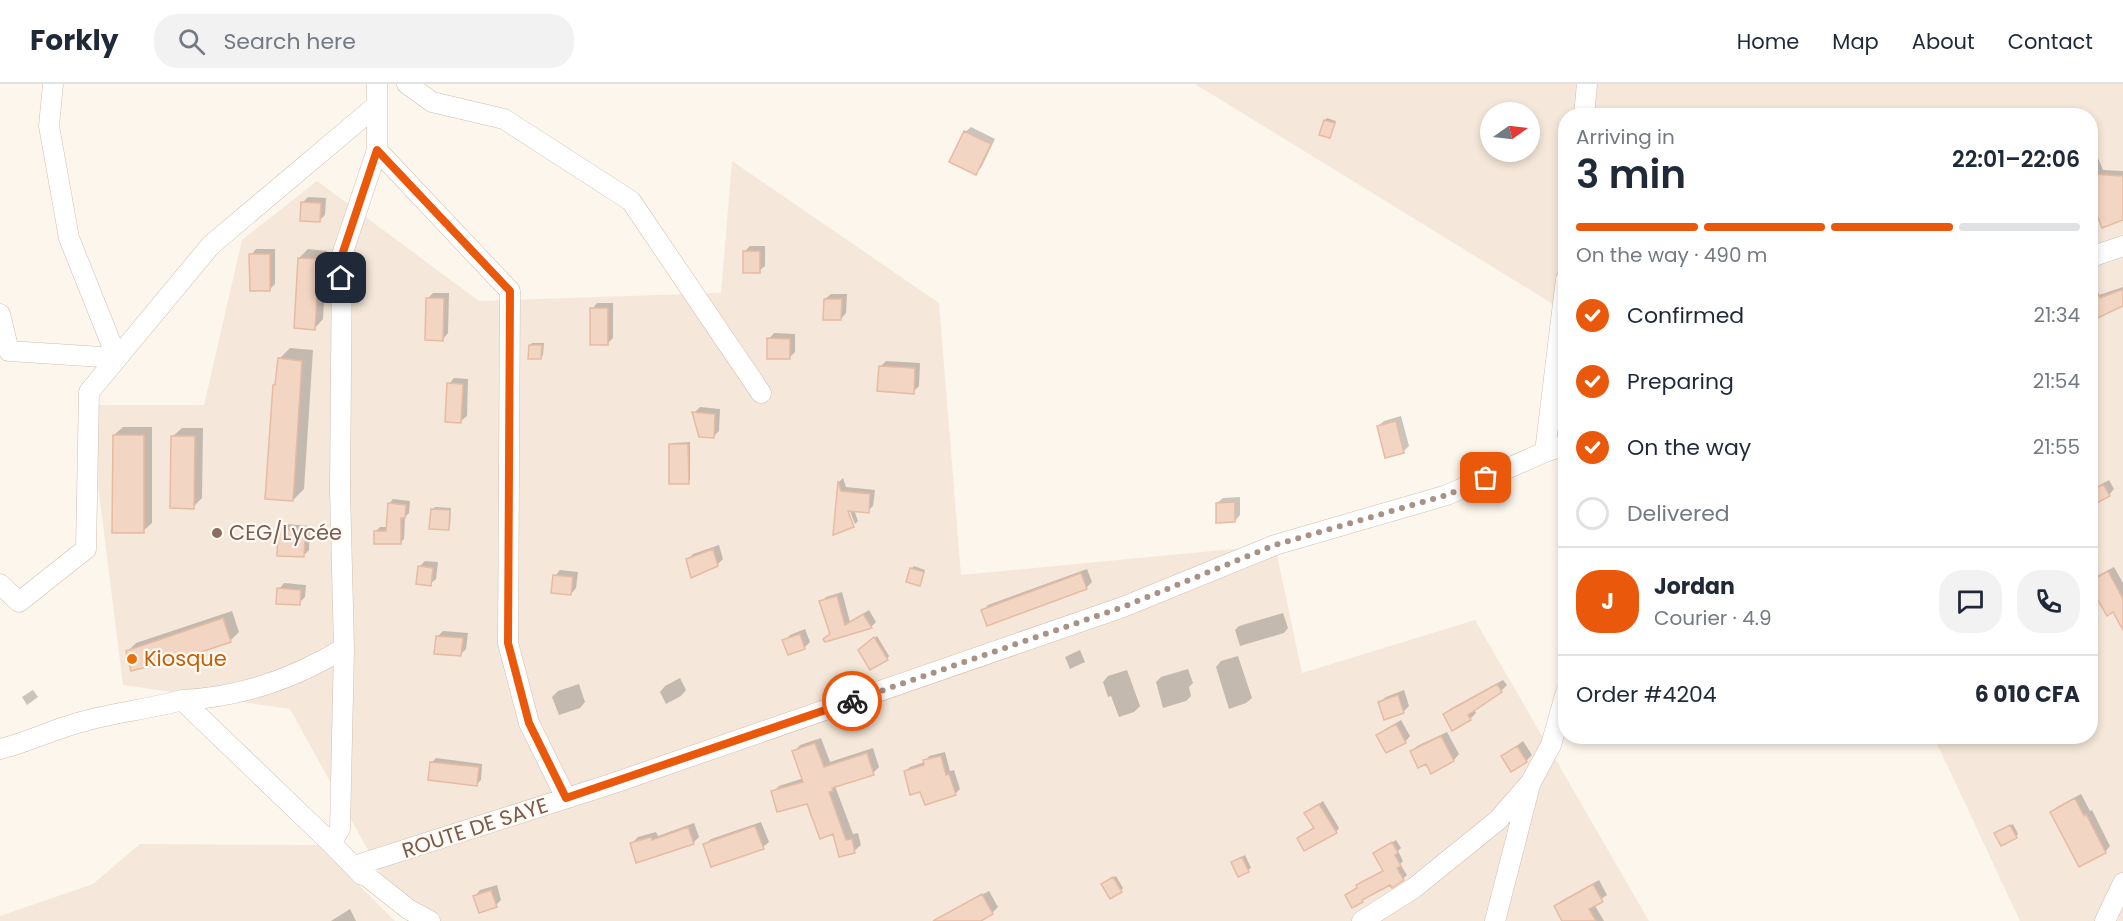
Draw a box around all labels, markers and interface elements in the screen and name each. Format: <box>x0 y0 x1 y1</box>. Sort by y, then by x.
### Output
search box <box>154 14 574 68</box>
text: Forkly <box>30 21 118 60</box>
icon: search <box>175 25 208 58</box>
text: Search here <box>223 26 356 57</box>
text: Home <box>1737 27 1799 56</box>
text: Map <box>1832 27 1879 56</box>
text: About <box>1912 27 1975 56</box>
text: Contact <box>2008 27 2093 56</box>
north arrow <box>1480 102 1540 162</box>
map controls <box>1480 102 1540 162</box>
text: Arriving in <box>1576 123 1675 151</box>
text: 22:01–22:06 <box>1952 144 2080 175</box>
text: 3 min <box>1576 147 1686 202</box>
text: On the way · 490 m <box>1576 241 1767 269</box>
pin <box>315 252 366 303</box>
icon: home <box>324 261 357 294</box>
icon: check <box>1576 299 1609 332</box>
text: Confirmed <box>1627 300 1744 331</box>
text: 21:34 <box>2033 301 2080 329</box>
icon: check <box>1576 365 1609 398</box>
text: Preparing <box>1627 366 1734 397</box>
text: 21:54 <box>2033 367 2080 395</box>
icon: check <box>1576 431 1609 464</box>
text: On the way <box>1627 432 1751 463</box>
text: 21:55 <box>2033 433 2080 461</box>
pin <box>1460 452 1511 503</box>
icon: bag <box>1469 461 1502 494</box>
text: Delivered <box>1627 498 1730 529</box>
place label: CEG/Lycée <box>229 518 342 547</box>
marker: CEG/Lycée <box>210 526 224 540</box>
button: chat <box>1939 570 2002 633</box>
button: phone <box>2017 570 2080 633</box>
text: Jordan <box>1654 571 1735 602</box>
text: J <box>1601 586 1614 617</box>
text: Courier · 4.9 <box>1654 604 1772 632</box>
place label: Kiosque <box>144 644 227 673</box>
marker: Kiosque <box>125 652 139 666</box>
courier <box>822 671 882 731</box>
text: Order #4204 <box>1576 679 1717 710</box>
text: 6 010 CFA <box>1975 679 2080 710</box>
icon: bike <box>836 685 869 718</box>
street label: ROUTE DE SAYE <box>398 790 552 865</box>

